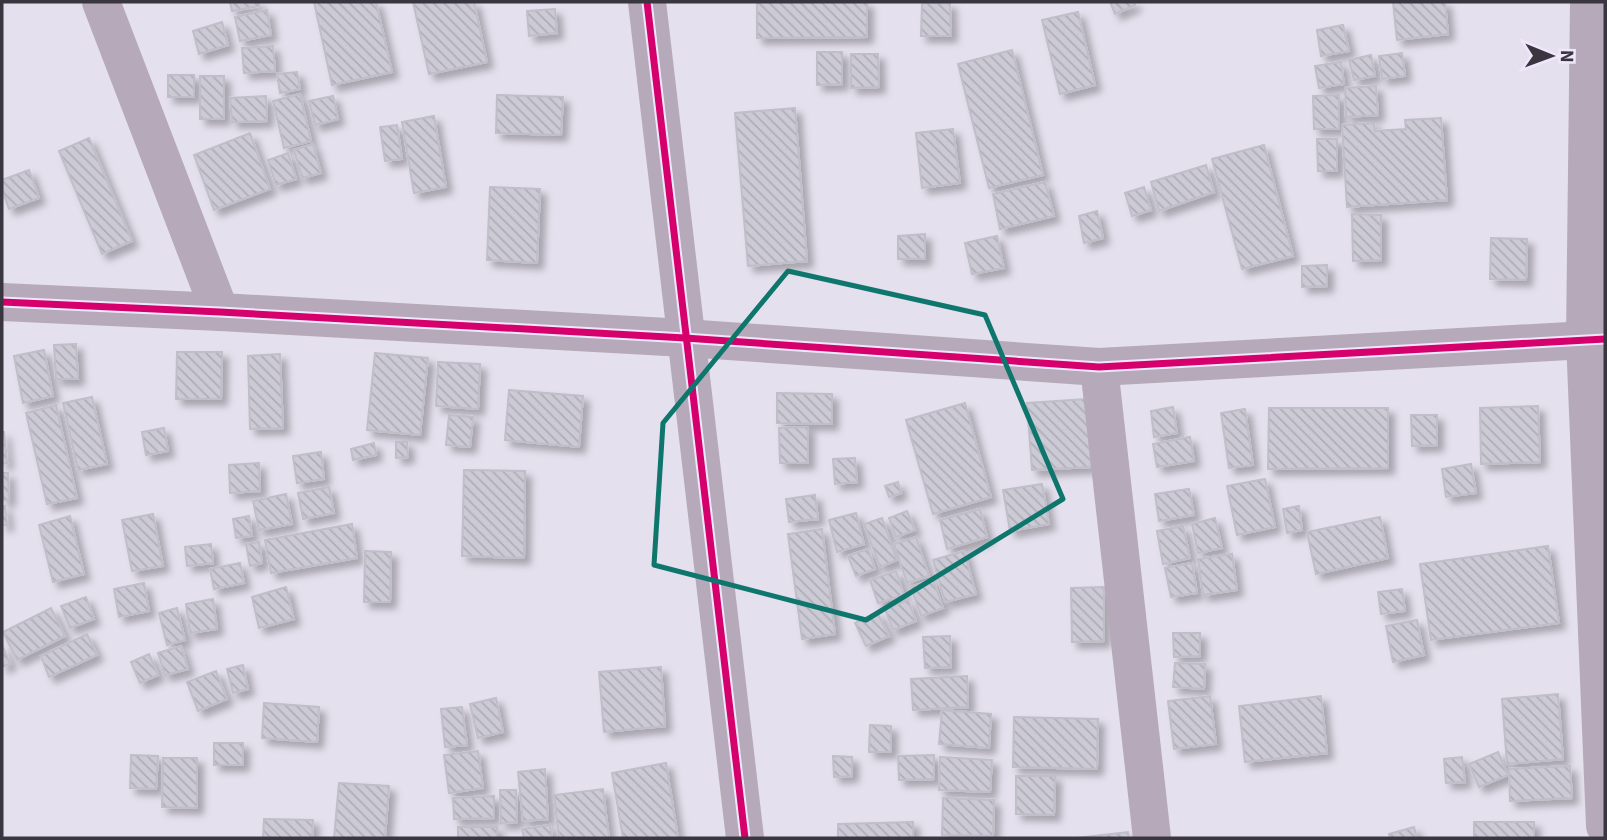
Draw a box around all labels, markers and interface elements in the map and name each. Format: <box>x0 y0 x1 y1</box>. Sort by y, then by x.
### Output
north arrow <box>1516 21 1586 91</box>
text: N <box>1553 50 1580 63</box>

